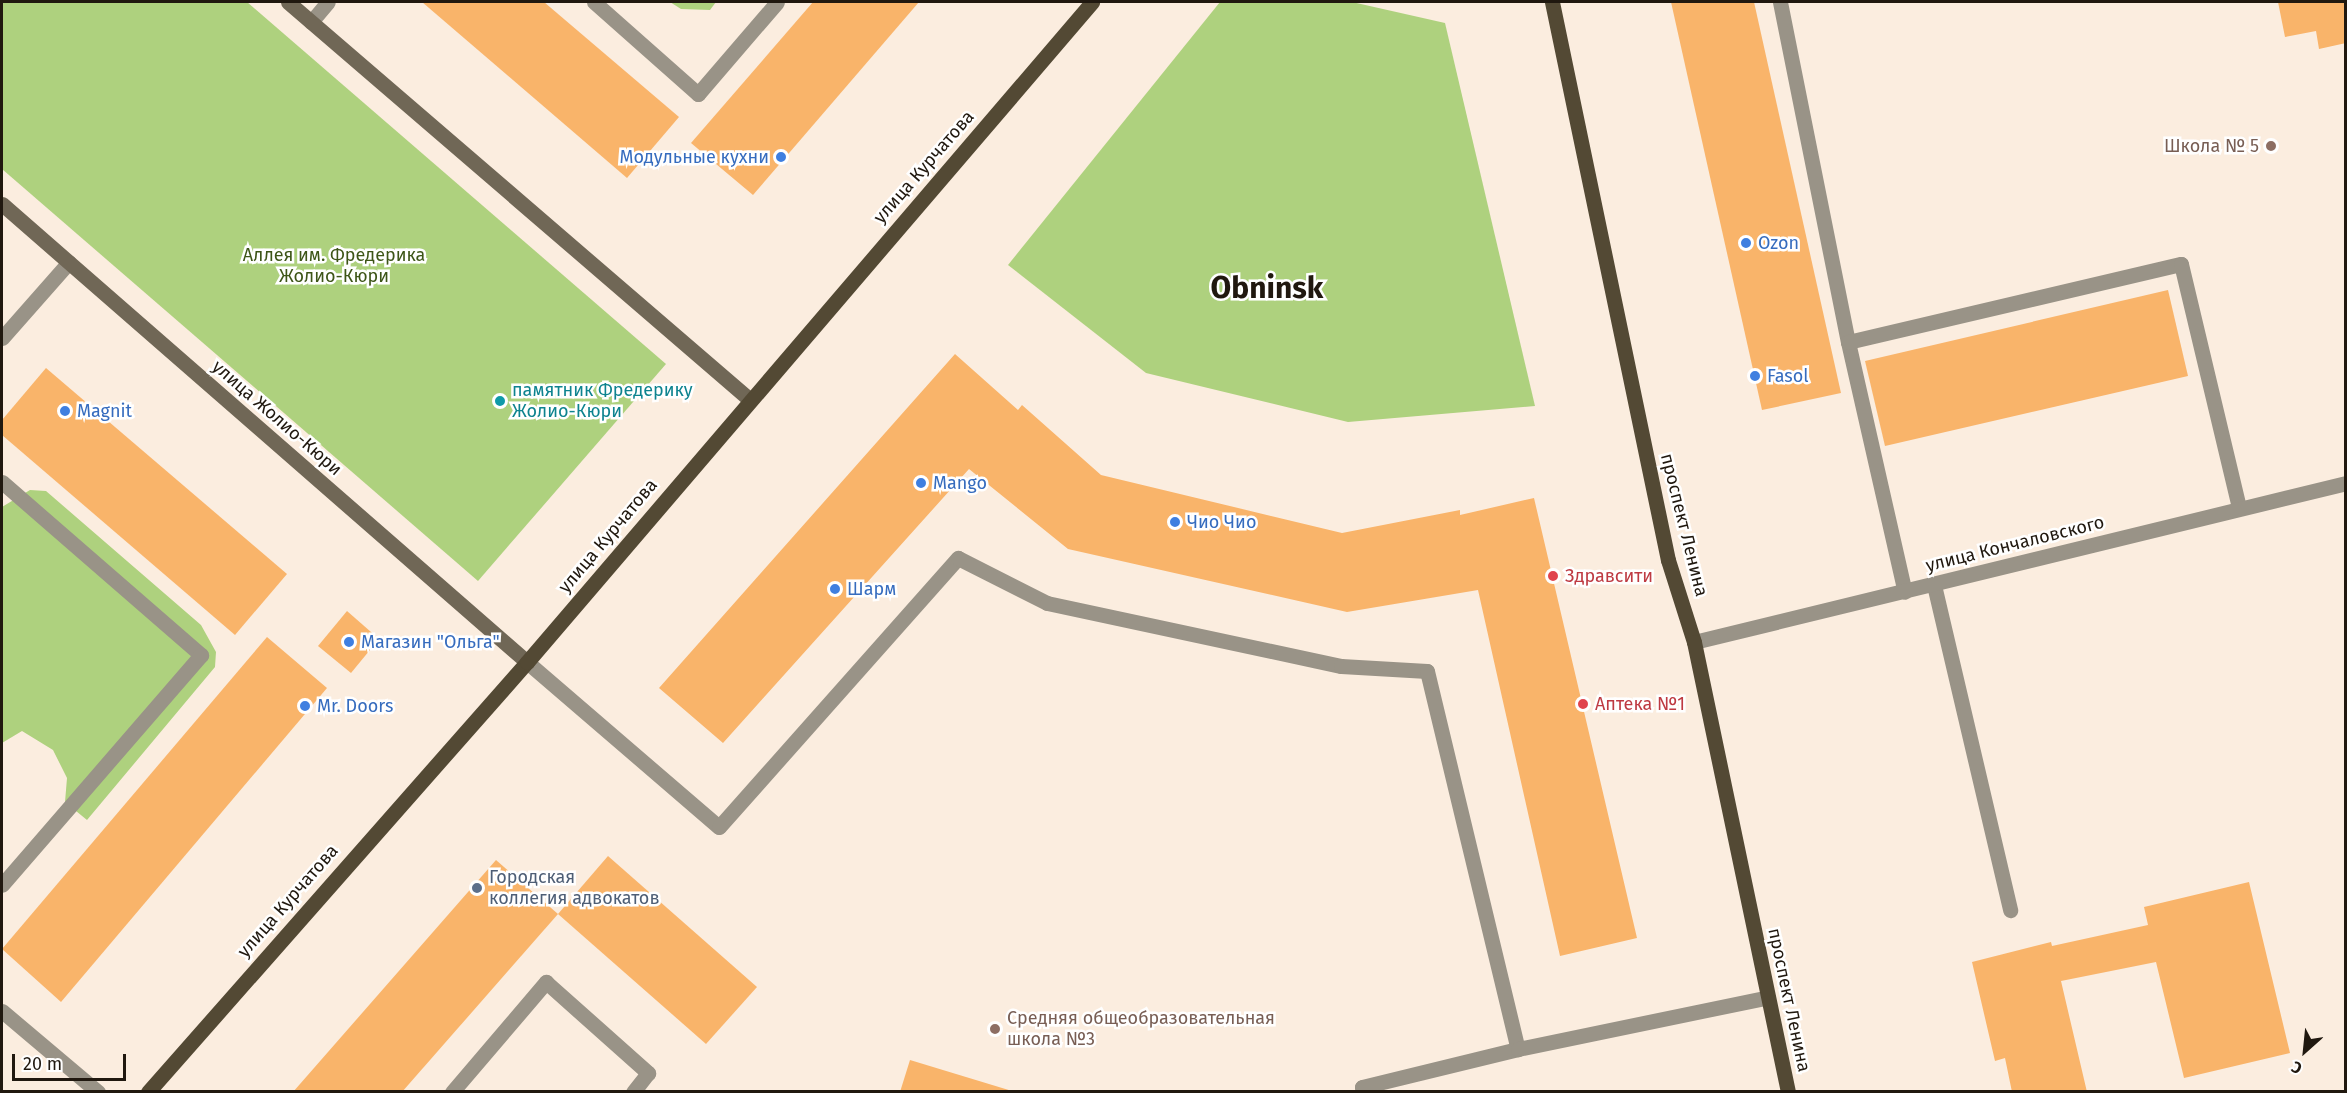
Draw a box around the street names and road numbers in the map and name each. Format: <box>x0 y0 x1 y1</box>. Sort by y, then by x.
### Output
street label: улица Курчатова <box>869 106 979 228</box>
street label: улица Жолио-Кюри <box>208 356 346 480</box>
street label: проспект Ленина <box>1656 451 1712 599</box>
street label: улица Курчатова <box>554 475 662 597</box>
street label: улица Кончаловского <box>1923 511 2107 577</box>
street label: улица Курчатова <box>233 840 343 962</box>
street label: проспект Ленина <box>1763 926 1815 1074</box>

